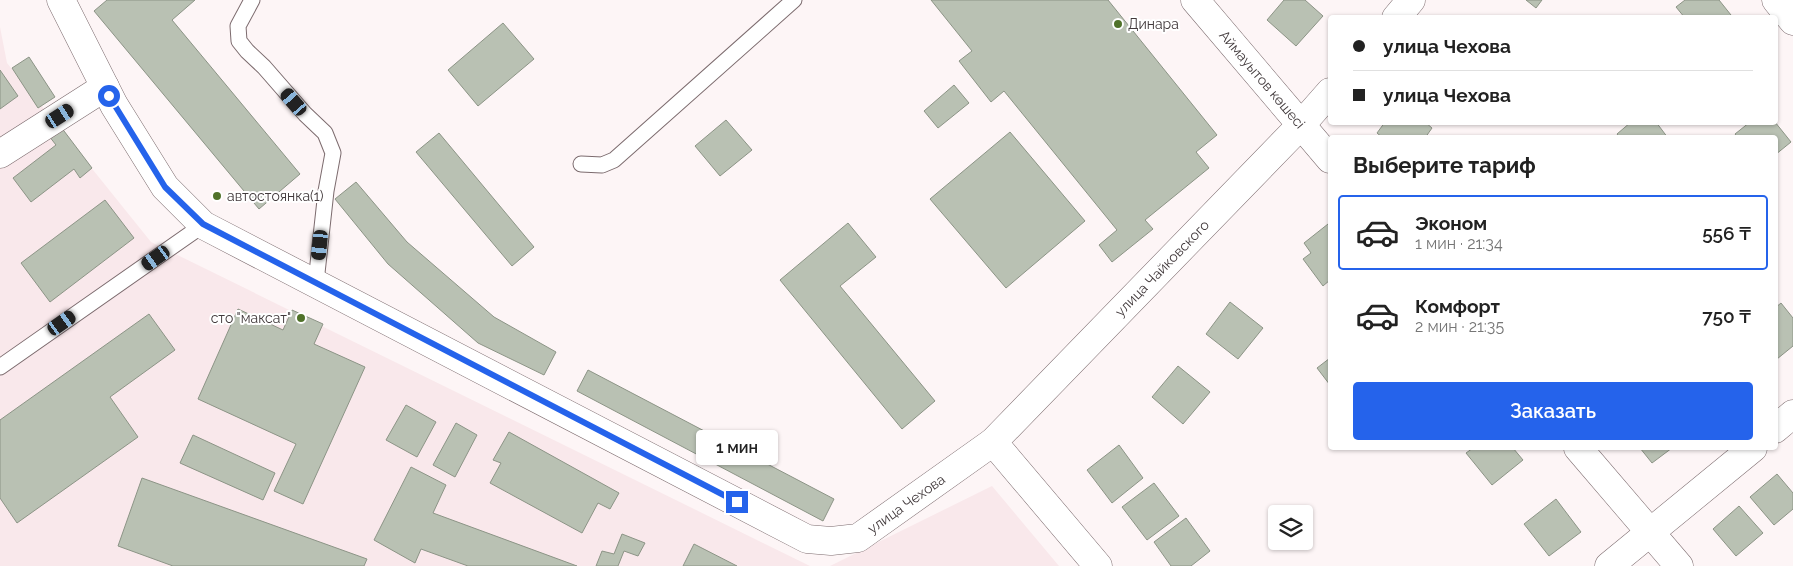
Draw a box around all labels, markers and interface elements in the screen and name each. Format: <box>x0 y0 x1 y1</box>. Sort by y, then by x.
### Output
place label: Динара <box>1128 16 1179 32</box>
marker: Динара <box>1112 18 1124 30</box>
street label: Аймауытов көшесі <box>1216 27 1308 132</box>
text: улица Чехова <box>1383 35 1511 57</box>
text: улица Чехова <box>1383 84 1511 106</box>
route start <box>98 85 120 107</box>
car <box>278 86 309 118</box>
car <box>43 102 76 130</box>
text: Выберите тариф <box>1353 152 1536 178</box>
place label: автостоянка(1) <box>227 188 324 204</box>
marker: автостоянка(1) <box>211 190 223 202</box>
icon: car <box>1355 210 1400 255</box>
text: Эконом <box>1415 212 1487 234</box>
street label: улица Чайковского <box>1112 217 1212 320</box>
text: 556 ₸ <box>1702 222 1751 244</box>
car <box>310 229 329 261</box>
text: 1 мин · 21:34 <box>1415 234 1503 253</box>
car <box>139 243 172 273</box>
icon: car <box>1355 293 1400 338</box>
text: Комфорт <box>1415 295 1500 317</box>
text: 750 ₸ <box>1702 305 1751 327</box>
car <box>45 308 78 338</box>
place label: сто "максат" <box>211 310 291 326</box>
marker: сто "максат" <box>295 312 307 324</box>
text: 2 мин · 21:35 <box>1415 317 1504 336</box>
button: Заказать <box>1353 382 1753 440</box>
callout: 1 мин <box>696 430 778 464</box>
text: 1 мин <box>716 438 758 457</box>
street label: улица Чехова <box>864 471 948 537</box>
route end <box>726 491 748 513</box>
map controls <box>1268 505 1313 550</box>
button: layers <box>1268 505 1313 550</box>

